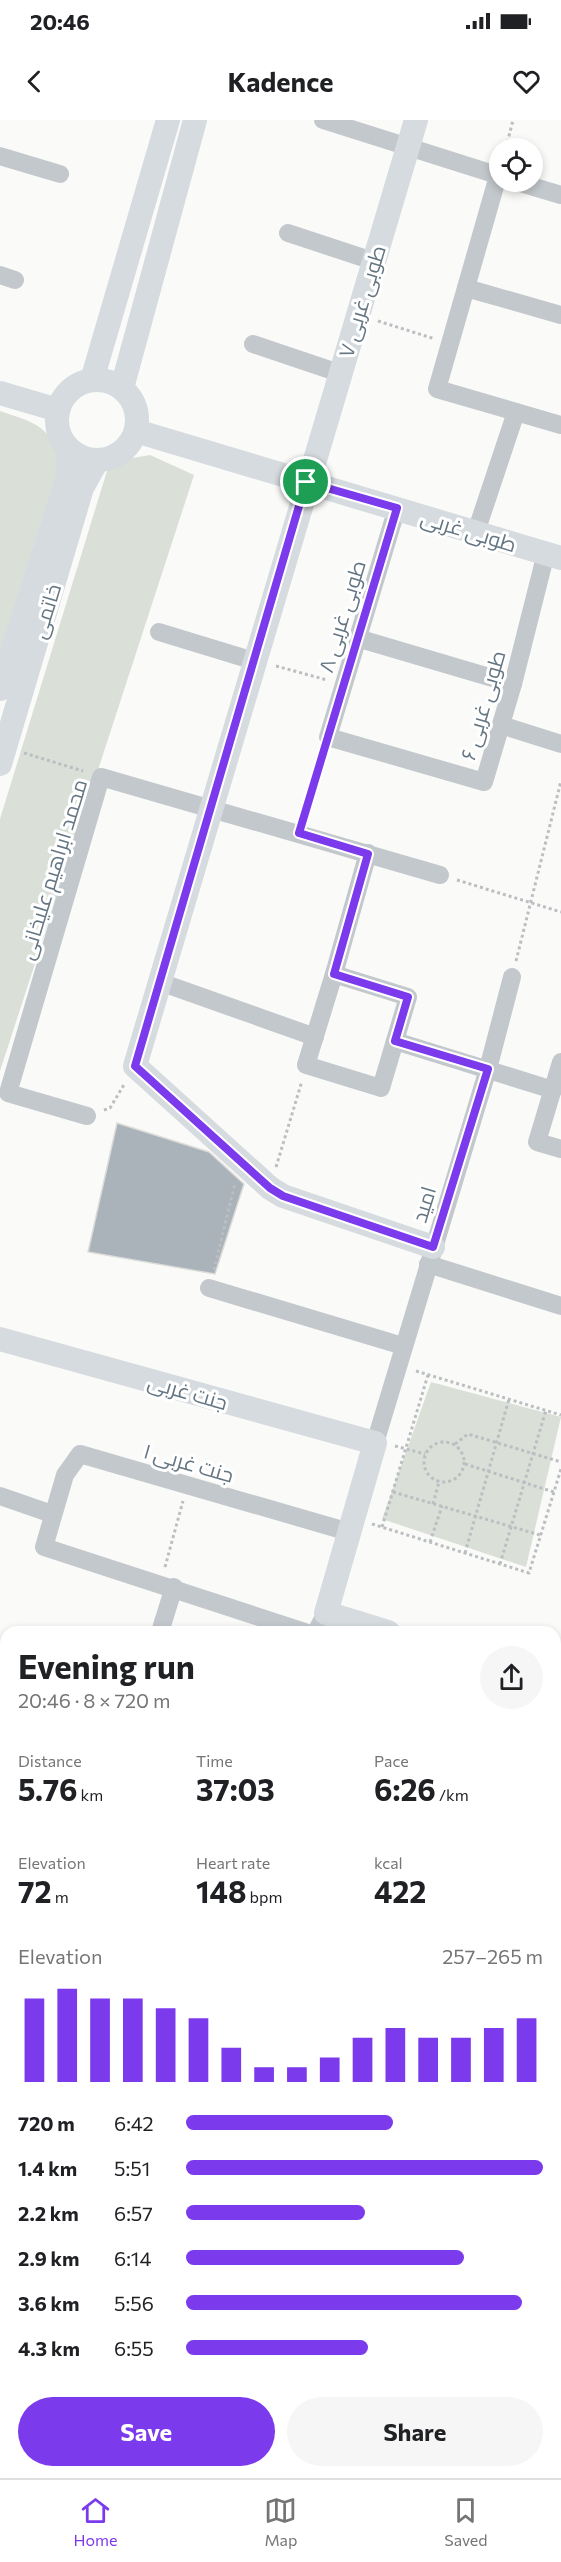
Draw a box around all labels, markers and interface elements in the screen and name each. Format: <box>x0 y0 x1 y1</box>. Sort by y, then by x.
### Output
text: 20:46 <box>30 8 90 35</box>
icon: back <box>18 65 51 98</box>
text: Kadence <box>227 65 334 98</box>
icon: heart <box>510 65 543 98</box>
map controls <box>489 138 543 192</box>
button: locate <box>489 138 543 192</box>
street label: طوبی غربی ۷ <box>332 242 392 361</box>
pin <box>280 456 331 507</box>
icon: arrive <box>289 465 322 498</box>
street label: طوبی غربی <box>417 504 520 558</box>
street label: طوبی غربی ۸ <box>312 557 372 676</box>
street label: خاتمی <box>25 580 67 642</box>
street label: طوبی غربی ۶ <box>454 647 511 763</box>
street label: محمد ابراهیم علیخانی <box>13 776 94 963</box>
street label: امید <box>406 1183 440 1225</box>
street label: جنت غربی <box>145 1368 231 1416</box>
street label: جنت غربی ۱ <box>141 1437 237 1489</box>
text: Evening run <box>18 1645 195 1686</box>
button: share <box>480 1646 543 1709</box>
text: 20:46 · 8 × 720 m <box>18 1688 170 1712</box>
text: Distance <box>18 1751 82 1770</box>
text: Time <box>196 1751 233 1770</box>
text: Pace <box>374 1751 409 1770</box>
text: 5.76 <box>18 1770 78 1807</box>
text: 37:03 <box>196 1770 275 1807</box>
text: 6:26 <box>374 1770 436 1807</box>
text: km <box>78 1785 103 1804</box>
text: /km <box>436 1785 469 1804</box>
text: Elevation <box>18 1853 86 1872</box>
text: Heart rate <box>196 1853 270 1872</box>
text: kcal <box>374 1853 403 1872</box>
text: 72 <box>18 1872 52 1909</box>
text: 148 <box>196 1872 247 1909</box>
text: 422 <box>374 1872 426 1909</box>
text: m <box>52 1887 69 1906</box>
text: bpm <box>247 1887 283 1906</box>
text: Elevation <box>18 1944 103 1968</box>
text: 257–265 m <box>442 1944 543 1968</box>
text: 720 m <box>18 2111 75 2135</box>
text: 6:42 <box>114 2111 154 2135</box>
text: 1.4 km <box>18 2156 77 2180</box>
text: 5:51 <box>114 2156 150 2180</box>
text: 2.2 km <box>18 2201 79 2225</box>
text: 6:57 <box>114 2201 153 2225</box>
text: 2.9 km <box>18 2246 79 2270</box>
text: 6:14 <box>114 2246 151 2270</box>
text: 3.6 km <box>18 2291 79 2315</box>
text: 5:56 <box>114 2291 154 2315</box>
text: 4.3 km <box>18 2336 80 2360</box>
text: 6:55 <box>114 2336 154 2360</box>
button: Save <box>18 2397 275 2466</box>
button: Share <box>287 2397 543 2466</box>
tab: Home <box>73 2494 117 2549</box>
tab: Map <box>264 2494 297 2549</box>
tab: Saved <box>444 2494 488 2549</box>

